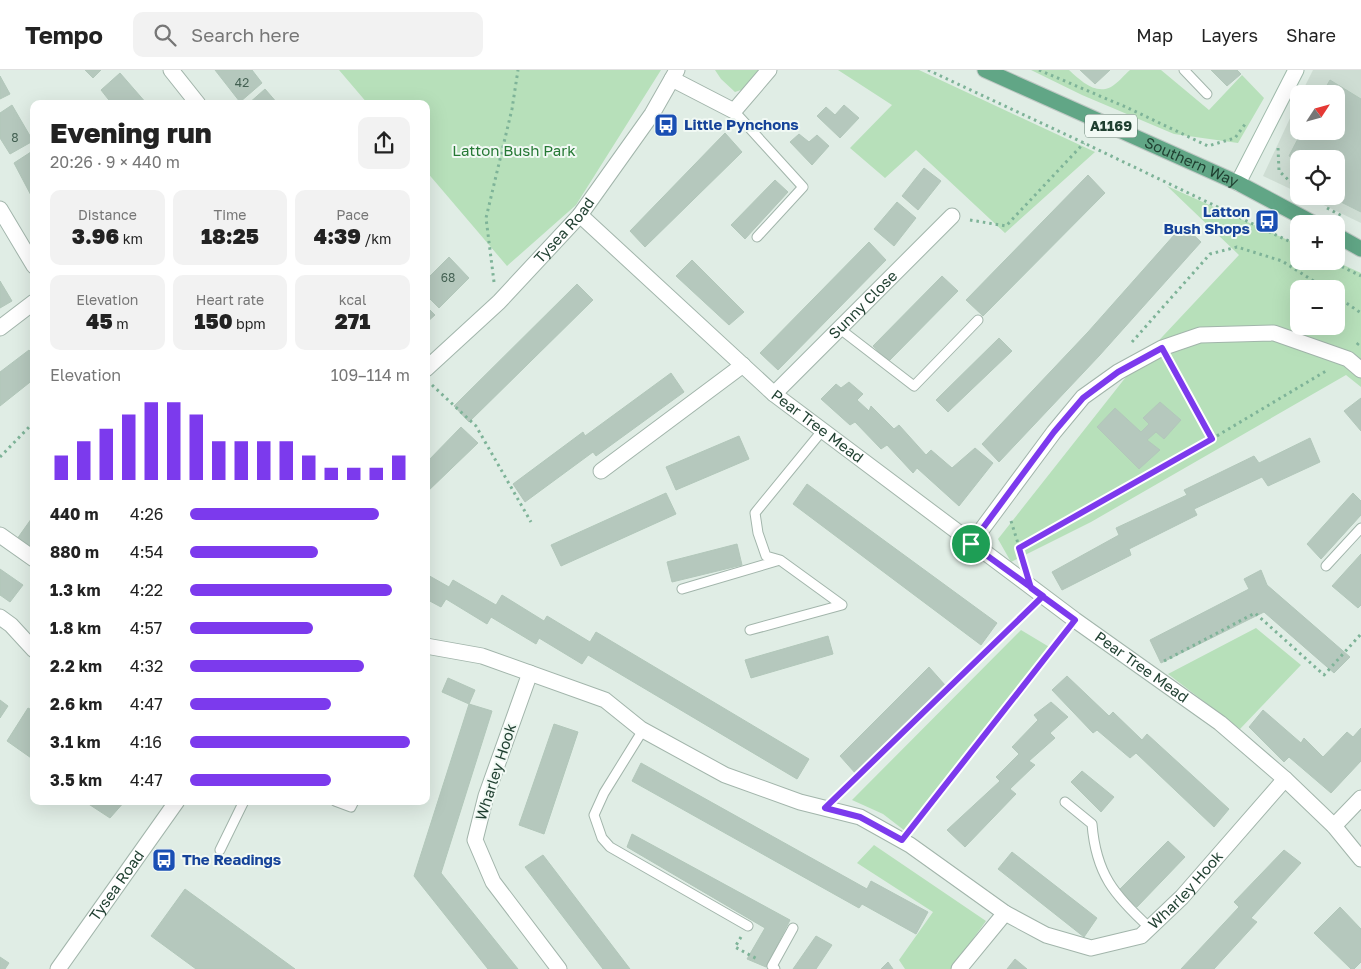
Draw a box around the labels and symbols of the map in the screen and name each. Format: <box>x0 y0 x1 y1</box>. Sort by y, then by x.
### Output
house number: 42 <box>235 75 249 90</box>
north arrow <box>1290 85 1345 140</box>
bus stop icon: Little Pynchons <box>653 112 679 138</box>
road number: A1169 <box>1085 114 1137 138</box>
place label: Little Pynchons <box>684 115 799 133</box>
house number: 8 <box>11 130 19 145</box>
street label: Southern Way <box>1142 132 1242 190</box>
park label: Latton Bush Park <box>452 141 576 159</box>
street label: Tysea Road <box>530 194 598 267</box>
place label: Latton Bush Shops <box>1164 202 1250 237</box>
bus stop icon: Latton Bush Shops <box>1254 208 1280 234</box>
street label: Sunny Close <box>824 266 901 342</box>
house number: 68 <box>441 270 455 285</box>
street label: Pear Tree Mead <box>768 385 867 466</box>
pin <box>950 523 992 565</box>
street label: Pear Tree Mead <box>1092 627 1192 706</box>
street label: Wharley Hook <box>471 720 519 823</box>
street label: Tysea Road <box>85 846 147 924</box>
street label: Wharley Hook <box>1144 846 1226 933</box>
bus stop icon: The Readings <box>151 847 177 873</box>
place label: The Readings <box>182 850 281 868</box>

